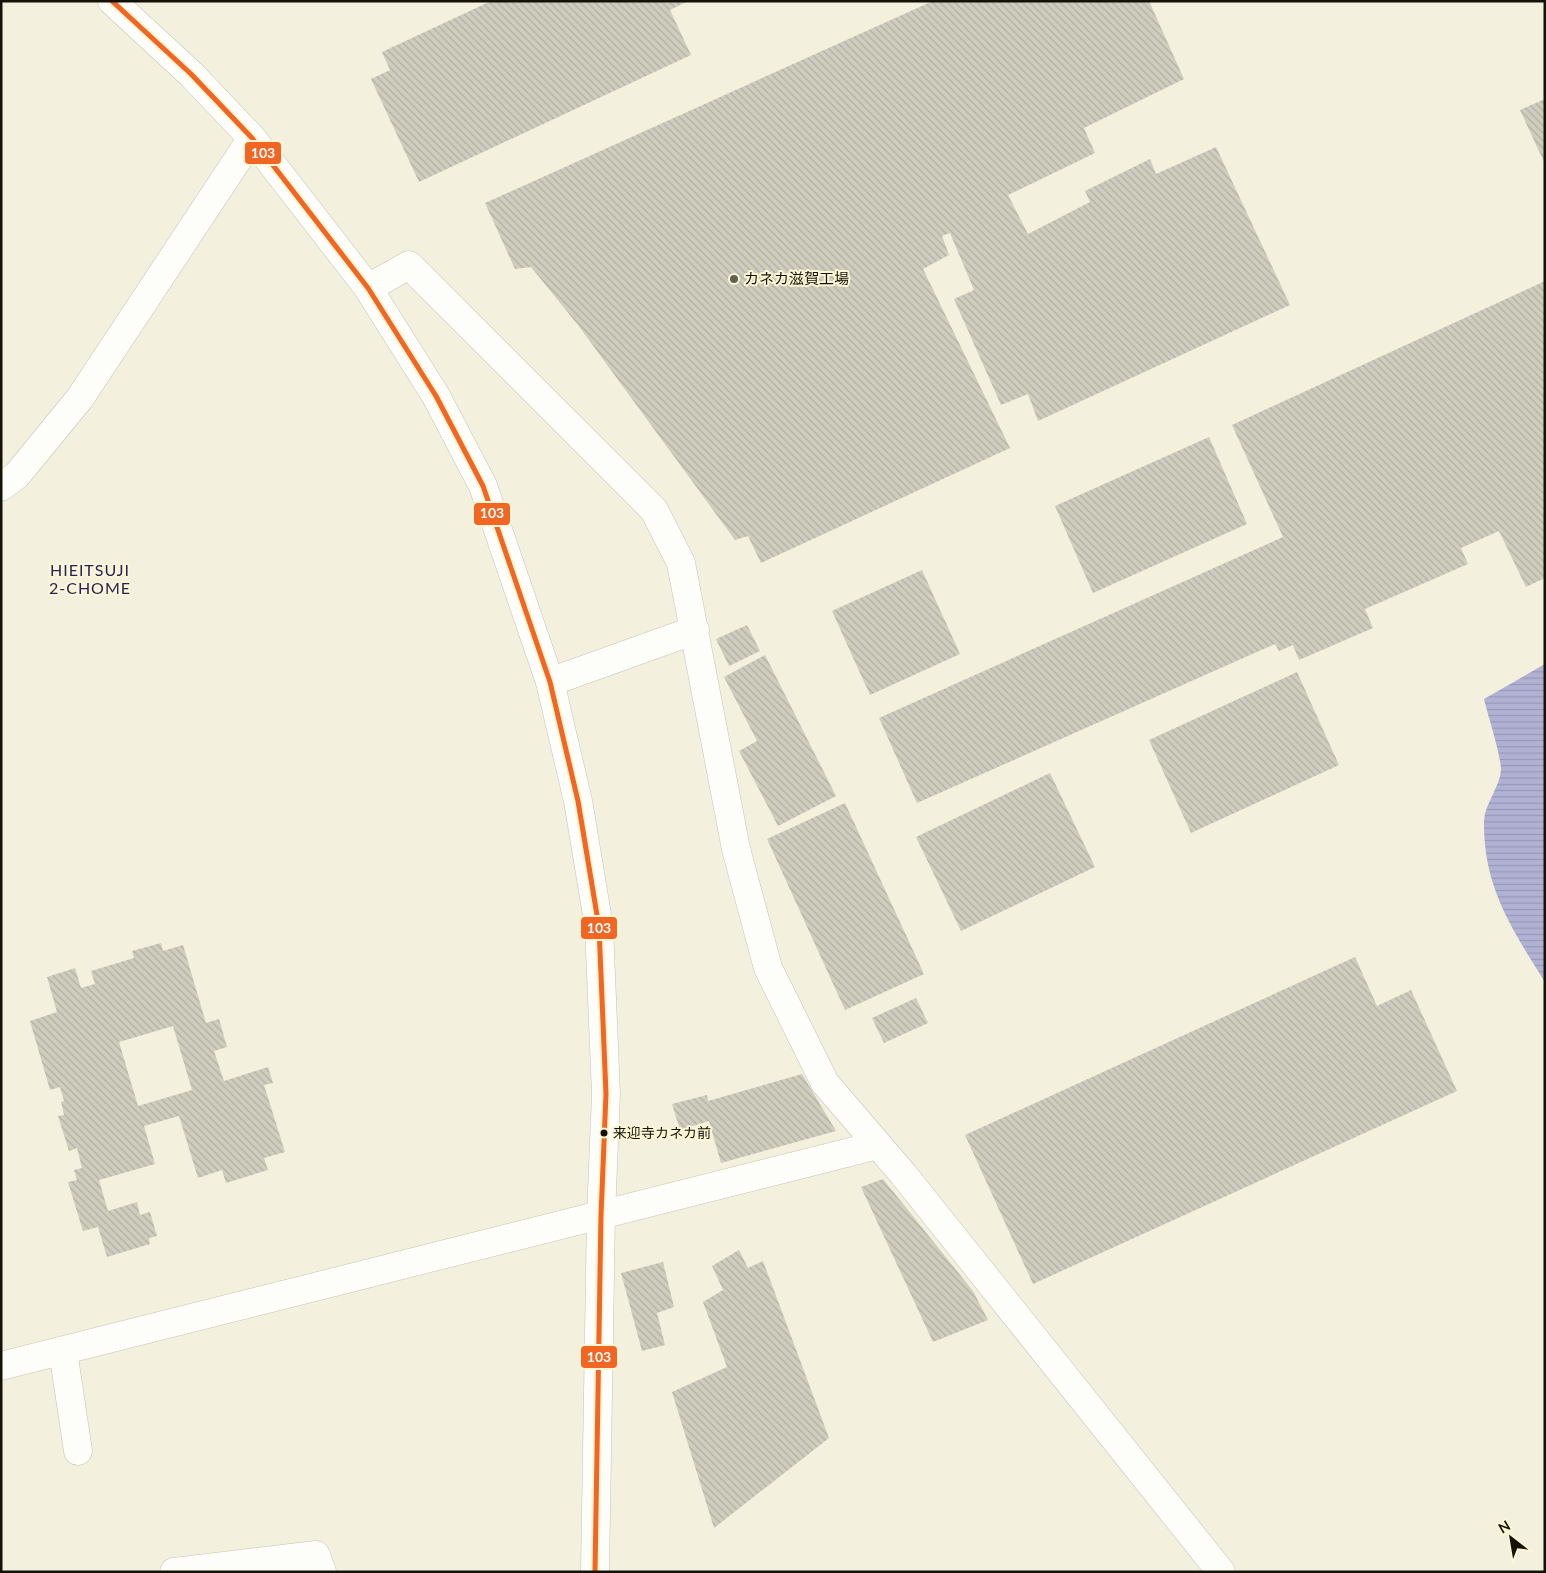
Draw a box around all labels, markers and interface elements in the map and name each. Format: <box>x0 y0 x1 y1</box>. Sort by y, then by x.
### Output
line badge: 103 <box>244 141 282 165</box>
text: 103 <box>251 144 275 161</box>
place label: カネカ滋賀工場 <box>744 269 849 287</box>
marker: カネカ滋賀工場 <box>728 273 740 285</box>
line badge: 103 <box>473 502 511 526</box>
text: 103 <box>480 504 504 521</box>
district label: HIEITSUJI 2-CHOME <box>49 560 131 597</box>
line badge: 103 <box>580 916 618 940</box>
text: 103 <box>587 919 611 936</box>
place label: 来迎寺カネカ前 <box>613 1124 711 1141</box>
marker: 来迎寺カネカ前 <box>599 1128 609 1138</box>
line badge: 103 <box>580 1345 618 1369</box>
text: 103 <box>587 1348 611 1365</box>
north arrow <box>1486 1513 1536 1563</box>
text: N <box>1495 1516 1513 1536</box>

